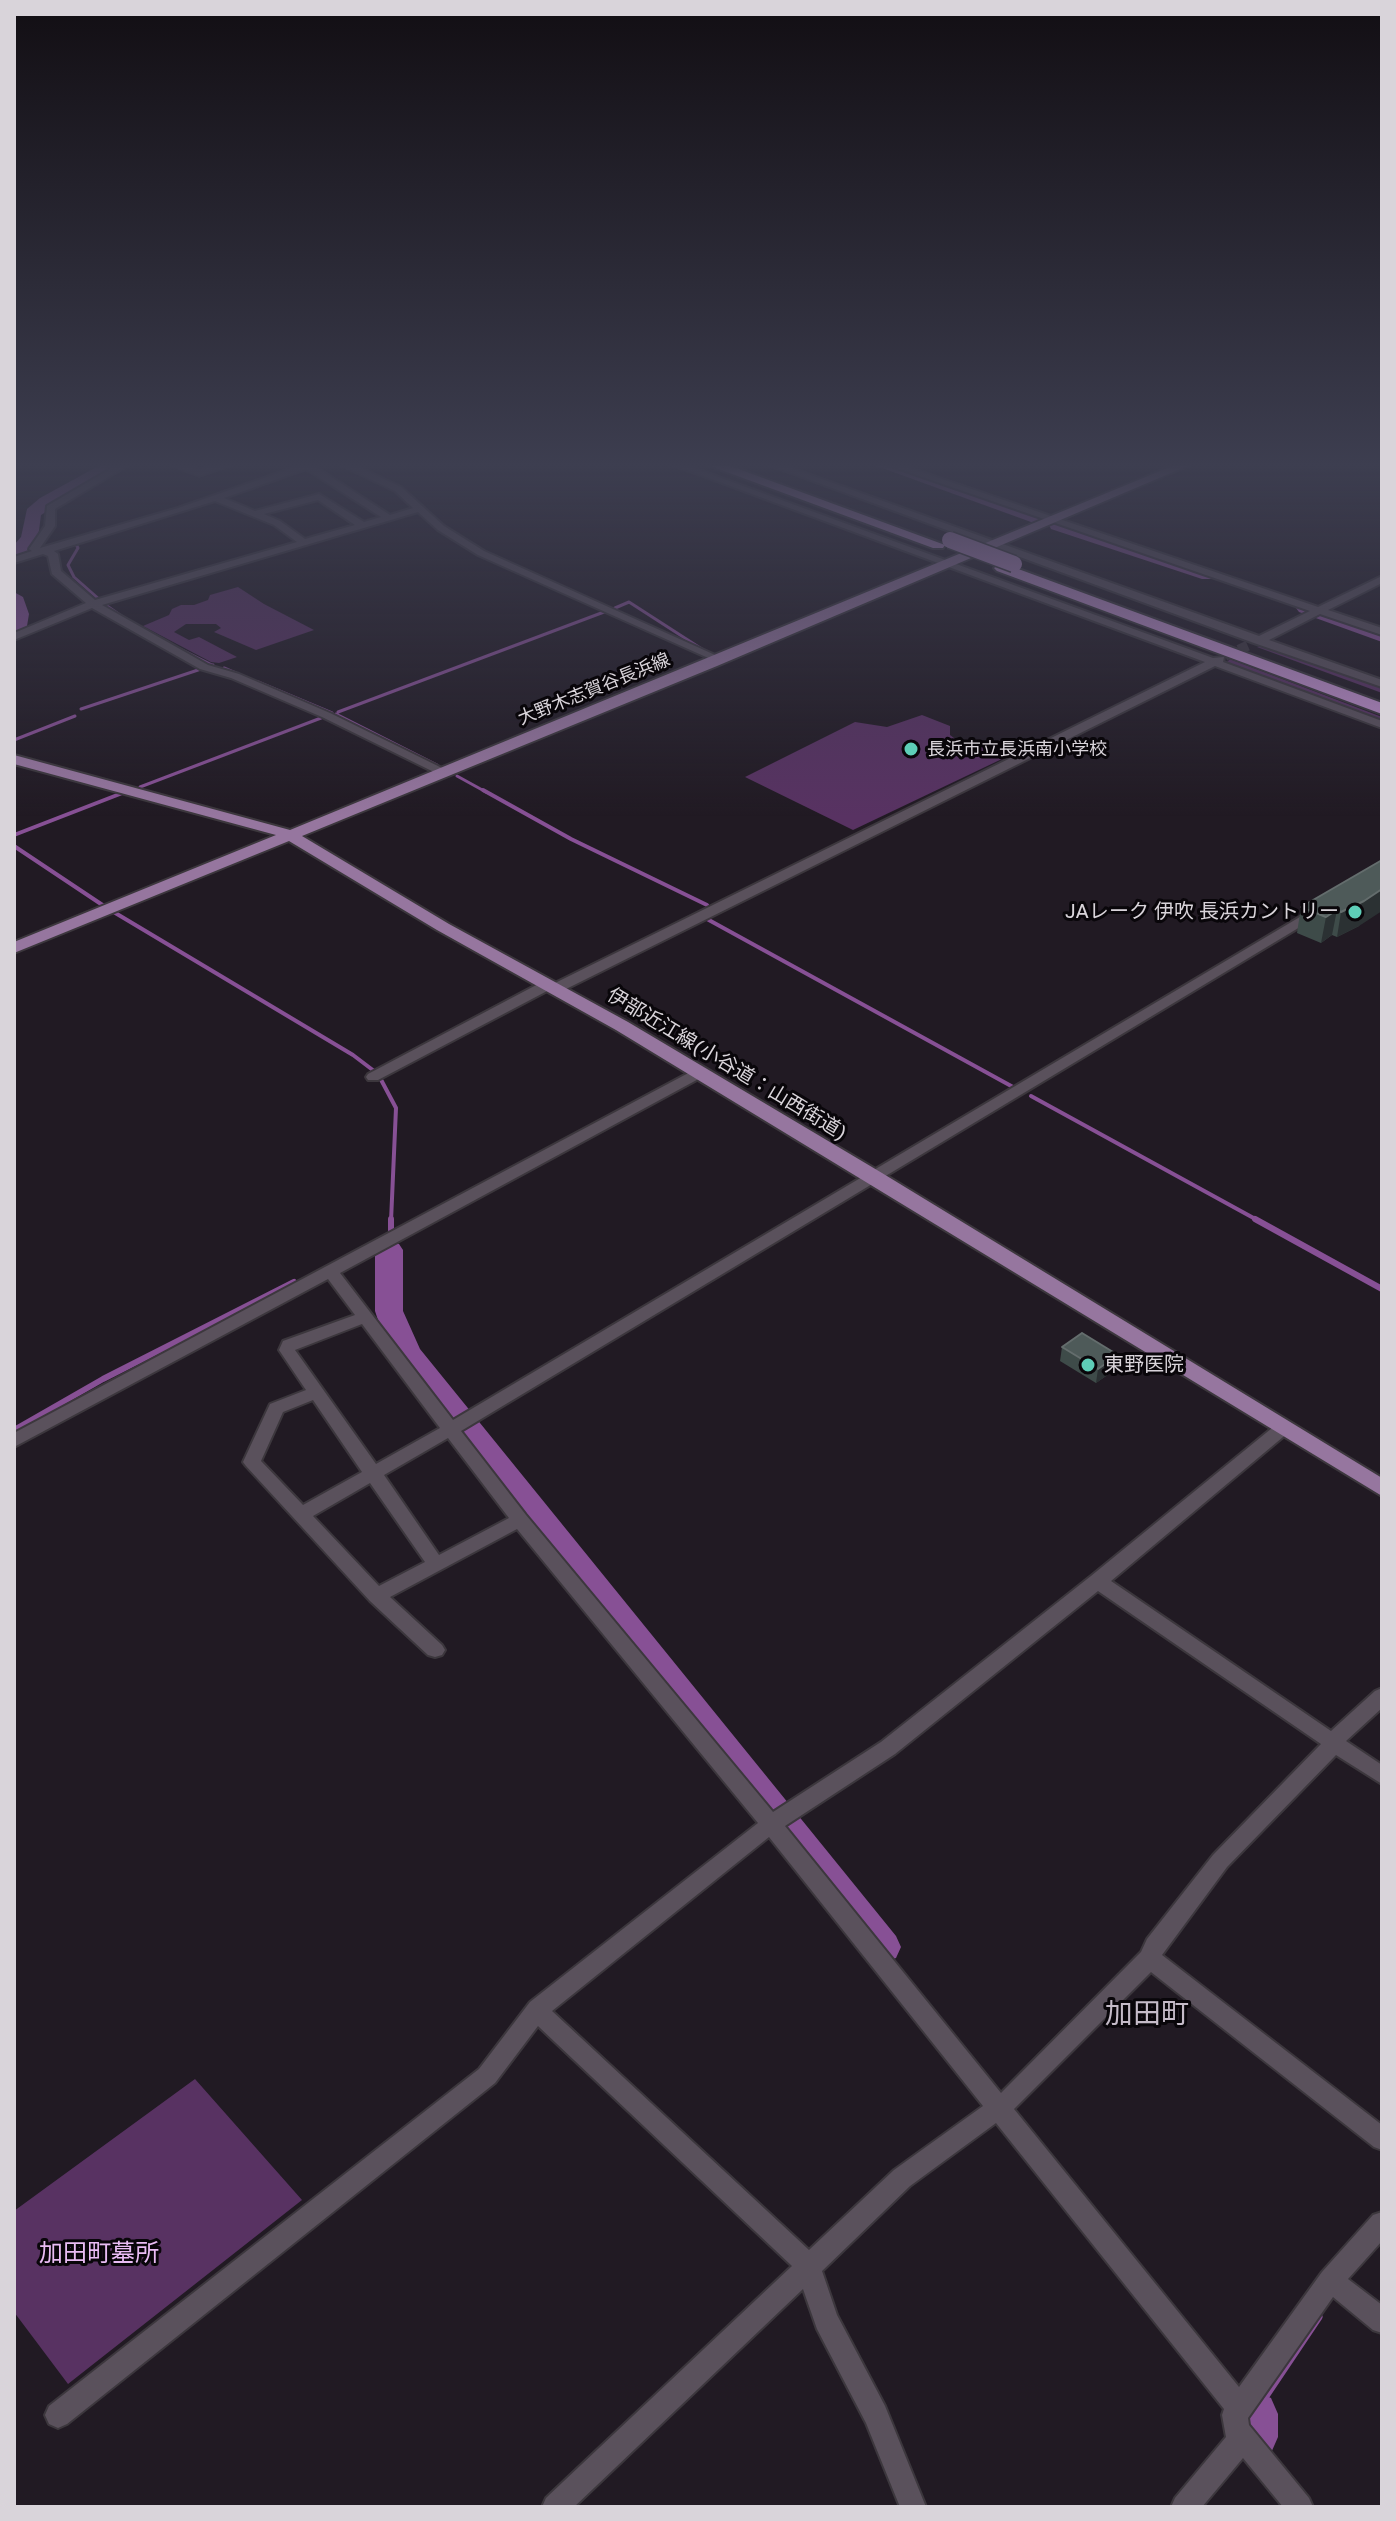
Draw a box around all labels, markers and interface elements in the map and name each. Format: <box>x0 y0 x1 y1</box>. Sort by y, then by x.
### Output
street label: 大野木志賀谷長浜線 <box>515 649 673 729</box>
place label: 長浜市立長浜南小学校 <box>927 738 1107 760</box>
marker: 長浜市立長浜南小学校 <box>902 740 920 758</box>
place label: JAレーク 伊吹 長浜カントリー <box>1065 900 1339 924</box>
marker: JAレーク 伊吹 長浜カントリー <box>1346 903 1364 921</box>
street label: 伊部近江線(小谷道：山西街道) <box>603 983 851 1145</box>
place label: 東野医院 <box>1104 1353 1184 1377</box>
marker: 東野医院 <box>1079 1356 1097 1374</box>
district label: 加田町 <box>1105 1997 1189 2031</box>
park label: 加田町墓所 <box>39 2239 159 2267</box>

